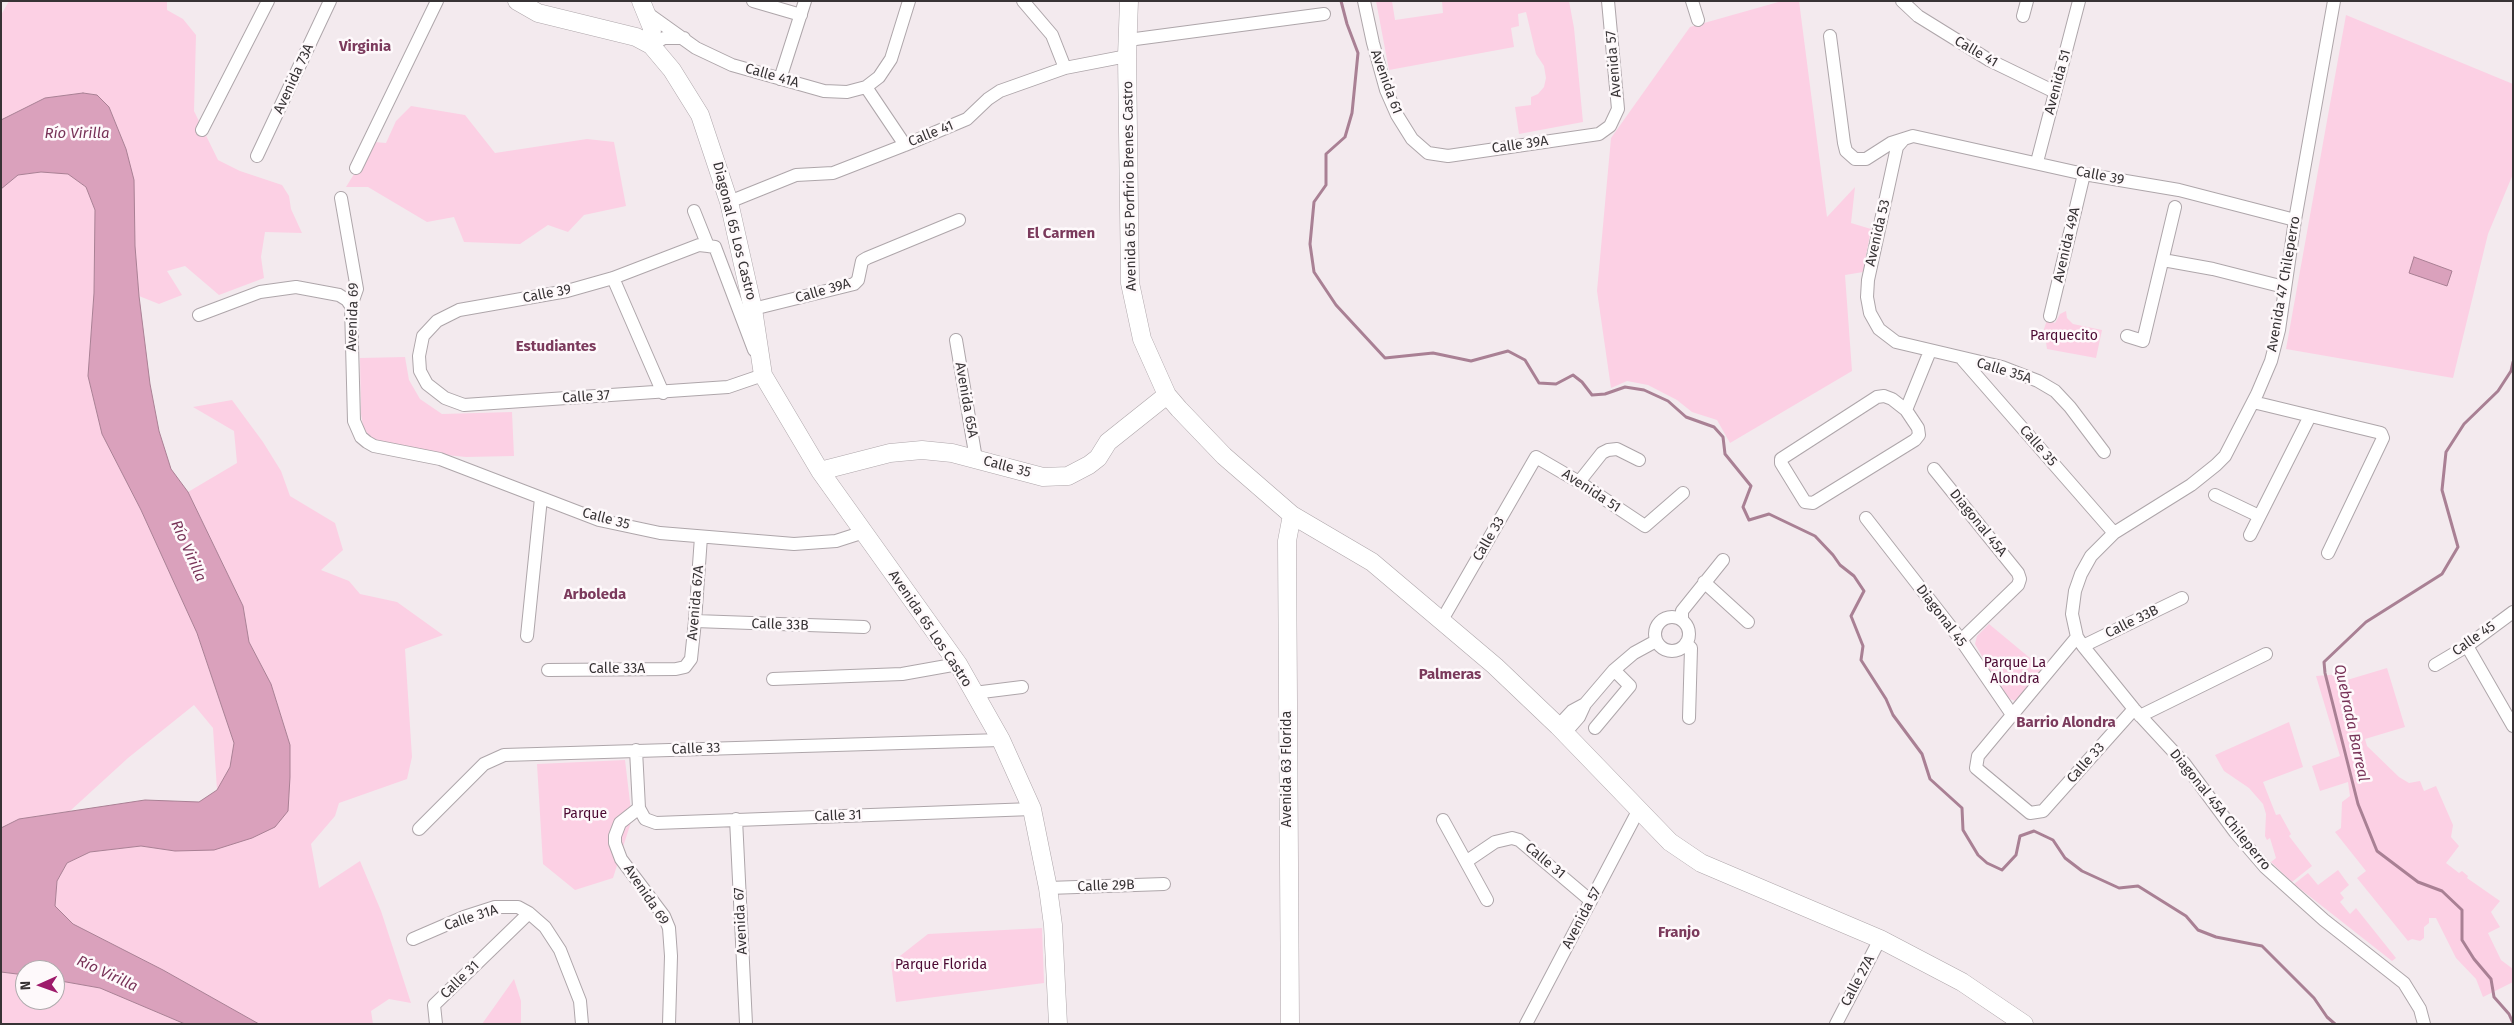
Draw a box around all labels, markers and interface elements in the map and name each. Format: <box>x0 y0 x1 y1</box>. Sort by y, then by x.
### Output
street label: Avenida 57 <box>1603 30 1625 98</box>
street label: Calle 41 <box>1951 33 2001 71</box>
district label: Virginia <box>339 38 391 56</box>
street label: Avenida 73A <box>270 41 318 117</box>
street label: Avenida 61 <box>1367 48 1405 116</box>
street label: Avenida 51 <box>2041 48 2075 116</box>
street label: Calle 41A <box>743 60 801 92</box>
street label: Avenida 65 Porfirio Brenes Castro <box>1120 81 1140 291</box>
street label: Calle 41 <box>906 117 956 151</box>
water label: Río Virilla <box>44 125 110 143</box>
street label: Calle 39A <box>1491 133 1549 157</box>
street label: Diagonal 65 Los Castro <box>709 160 759 302</box>
street label: Calle 39 <box>2074 163 2126 189</box>
street label: Avenida 53 <box>1862 198 1894 268</box>
street label: Avenida 49A <box>2050 206 2084 284</box>
street label: Avenida 47 Chileperro <box>2264 215 2304 353</box>
district label: El Carmen <box>1027 225 1095 243</box>
street label: Calle 39A <box>793 275 853 307</box>
street label: Calle 39 <box>521 281 573 307</box>
street label: Avenida 69 <box>343 282 363 352</box>
park label: Parquecito <box>2030 328 2098 344</box>
district label: Estudiantes <box>516 338 596 356</box>
street label: Calle 35A <box>1974 355 2034 387</box>
street label: Avenida 65A <box>951 361 981 439</box>
street label: Calle 37 <box>562 387 610 407</box>
street label: Calle 35 <box>2016 422 2060 470</box>
street label: Calle 35 <box>981 453 1033 481</box>
street label: Avenida 51 <box>1558 466 1624 516</box>
street label: Diagonal 45A <box>1946 486 2010 560</box>
street label: Calle 35 <box>580 505 632 533</box>
street label: Calle 33 <box>1470 514 1508 564</box>
water label: Río Virilla <box>167 518 209 584</box>
street label: Avenida 67A <box>684 565 708 641</box>
street label: Avenida 65 Los Castro <box>885 567 975 691</box>
street label: Diagonal 45 <box>1912 582 1970 650</box>
district label: Arboleda <box>564 586 626 604</box>
street label: Calle 33B <box>2103 602 2161 642</box>
street label: Calle 33B <box>751 616 809 634</box>
street label: Calle 45 <box>2449 618 2499 660</box>
park label: Parque La Alondra <box>1984 655 2046 688</box>
street label: Calle 33A <box>589 661 645 677</box>
water label: Quebrada Barreal <box>2330 663 2372 783</box>
district label: Palmeras <box>1419 666 1481 684</box>
street label: Avenida 63 Florida <box>1279 711 1295 827</box>
district label: Barrio Alondra <box>2016 714 2116 732</box>
street label: Calle 33 <box>2063 739 2109 787</box>
street label: Calle 33 <box>671 740 721 758</box>
street label: Diagonal 45A Chileperro <box>2166 746 2274 874</box>
park label: Parque <box>563 806 607 822</box>
street label: Calle 31 <box>814 807 862 825</box>
street label: Calle 31 <box>1521 839 1569 883</box>
street label: Avenida 69 <box>620 862 672 928</box>
street label: Calle 29B <box>1077 877 1135 895</box>
street label: Avenida 57 <box>1559 884 1605 952</box>
street label: Avenida 67 <box>731 887 751 955</box>
street label: Calle 31A <box>442 901 500 935</box>
district label: Franjo <box>1658 924 1700 942</box>
water label: Río Virilla <box>74 952 140 996</box>
street label: Calle 27A <box>1838 953 1878 1009</box>
park label: Parque Florida <box>895 957 987 973</box>
street label: Calle 31 <box>437 958 483 1002</box>
north arrow <box>15 960 65 1010</box>
text: N <box>17 981 34 990</box>

